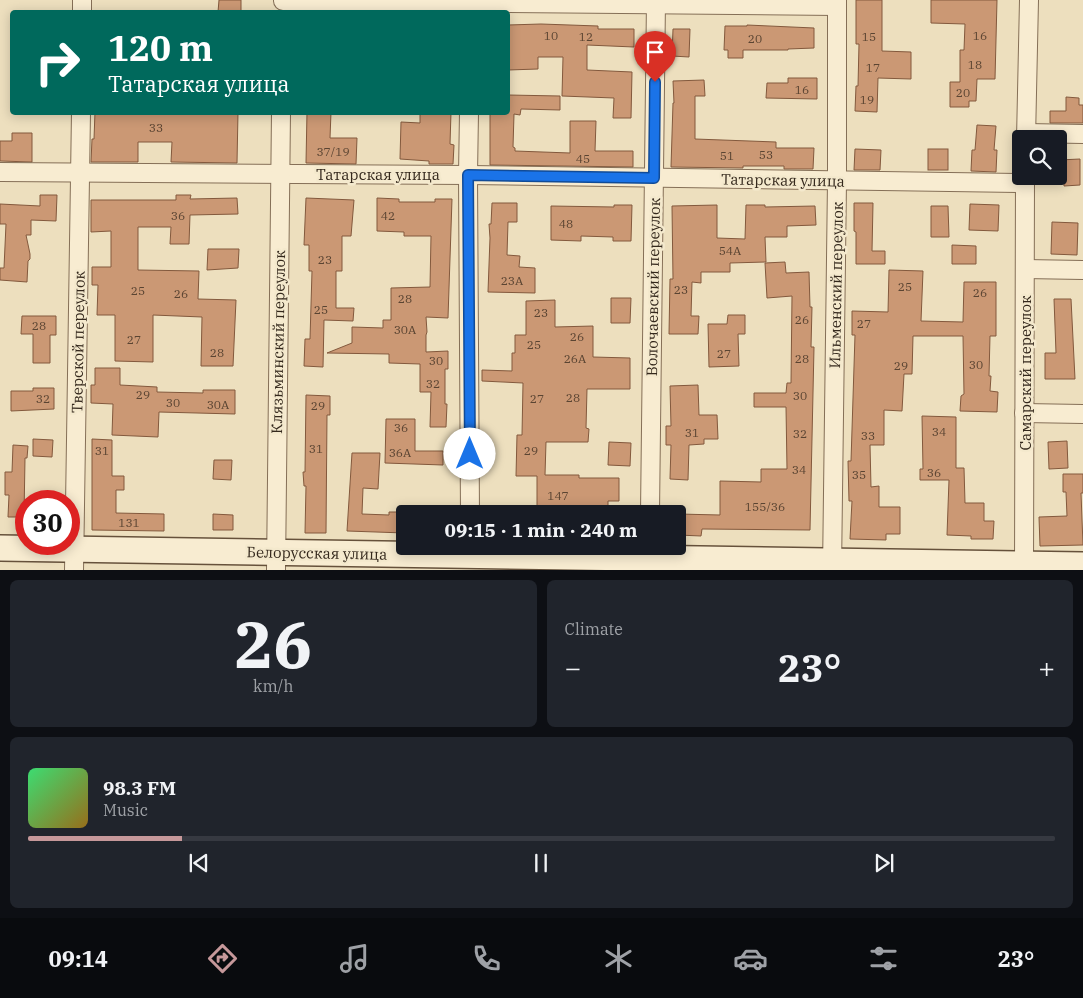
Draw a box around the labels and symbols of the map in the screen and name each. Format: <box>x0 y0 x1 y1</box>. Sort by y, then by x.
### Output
house number: 10 <box>544 28 558 43</box>
house number: 16 <box>973 28 987 43</box>
house number: 12 <box>579 29 593 44</box>
house number: 15 <box>862 29 876 44</box>
pin <box>634 31 676 82</box>
house number: 20 <box>748 31 762 46</box>
house number: 18 <box>968 57 982 72</box>
house number: 17 <box>866 60 880 75</box>
house number: 16 <box>795 82 809 97</box>
house number: 20 <box>956 85 970 100</box>
house number: 19 <box>860 92 874 107</box>
house number: 33 <box>149 120 163 135</box>
house number: 37/19 <box>316 144 350 159</box>
house number: 53 <box>759 147 773 162</box>
house number: 51 <box>720 148 734 163</box>
house number: 45 <box>576 151 590 166</box>
street label: Татарская улица <box>316 165 440 184</box>
street label: Татарская улица <box>721 169 845 191</box>
street label: Волочаевский переулок <box>642 197 664 376</box>
street label: Ильменский переулок <box>825 201 847 369</box>
house number: 36 <box>171 208 185 223</box>
house number: 42 <box>381 208 395 223</box>
house number: 48 <box>559 216 573 231</box>
house number: 54А <box>719 243 742 258</box>
street label: Клязьминский переулок <box>267 250 289 434</box>
house number: 23 <box>318 252 332 267</box>
street label: Тверской переулок <box>67 270 89 413</box>
house number: 23А <box>501 273 524 288</box>
house number: 25 <box>898 279 912 294</box>
house number: 23 <box>674 282 688 297</box>
house number: 25 <box>131 283 145 298</box>
house number: 26 <box>973 285 987 300</box>
house number: 26 <box>174 286 188 301</box>
house number: 28 <box>398 291 412 306</box>
street label: Самарский переулок <box>1016 295 1035 451</box>
house number: 25 <box>314 302 328 317</box>
house number: 23 <box>534 305 548 320</box>
house number: 26 <box>795 312 809 327</box>
house number: 27 <box>857 316 871 331</box>
house number: 28 <box>32 318 46 333</box>
house number: 30А <box>394 322 417 337</box>
house number: 26 <box>570 329 584 344</box>
house number: 27 <box>127 332 141 347</box>
house number: 25 <box>527 337 541 352</box>
house number: 28 <box>210 345 224 360</box>
house number: 27 <box>717 346 731 361</box>
house number: 26А <box>564 351 587 366</box>
house number: 28 <box>795 351 809 366</box>
house number: 30 <box>429 353 443 368</box>
house number: 30 <box>969 357 983 372</box>
house number: 29 <box>894 358 908 373</box>
house number: 32 <box>426 376 440 391</box>
house number: 29 <box>136 387 150 402</box>
house number: 30 <box>793 388 807 403</box>
house number: 28 <box>566 390 580 405</box>
house number: 32 <box>36 391 50 406</box>
house number: 27 <box>530 391 544 406</box>
house number: 30 <box>166 395 180 410</box>
house number: 30А <box>207 397 230 412</box>
house number: 29 <box>311 398 325 413</box>
house number: 36 <box>394 420 408 435</box>
house number: 34 <box>932 424 946 439</box>
house number: 31 <box>685 425 699 440</box>
house number: 32 <box>793 426 807 441</box>
position arrow <box>443 427 495 479</box>
house number: 33 <box>861 428 875 443</box>
house number: 31 <box>309 441 323 456</box>
house number: 31 <box>95 443 109 458</box>
house number: 29 <box>524 443 538 458</box>
house number: 36А <box>389 445 412 460</box>
house number: 34 <box>792 462 806 477</box>
house number: 36 <box>927 465 941 480</box>
house number: 35 <box>852 467 866 482</box>
house number: 147 <box>547 488 569 503</box>
speed limit sign: 30 <box>15 490 80 555</box>
house number: 155/36 <box>745 499 785 514</box>
house number: 131 <box>118 515 140 530</box>
street label: Белорусская улица <box>247 542 387 564</box>

